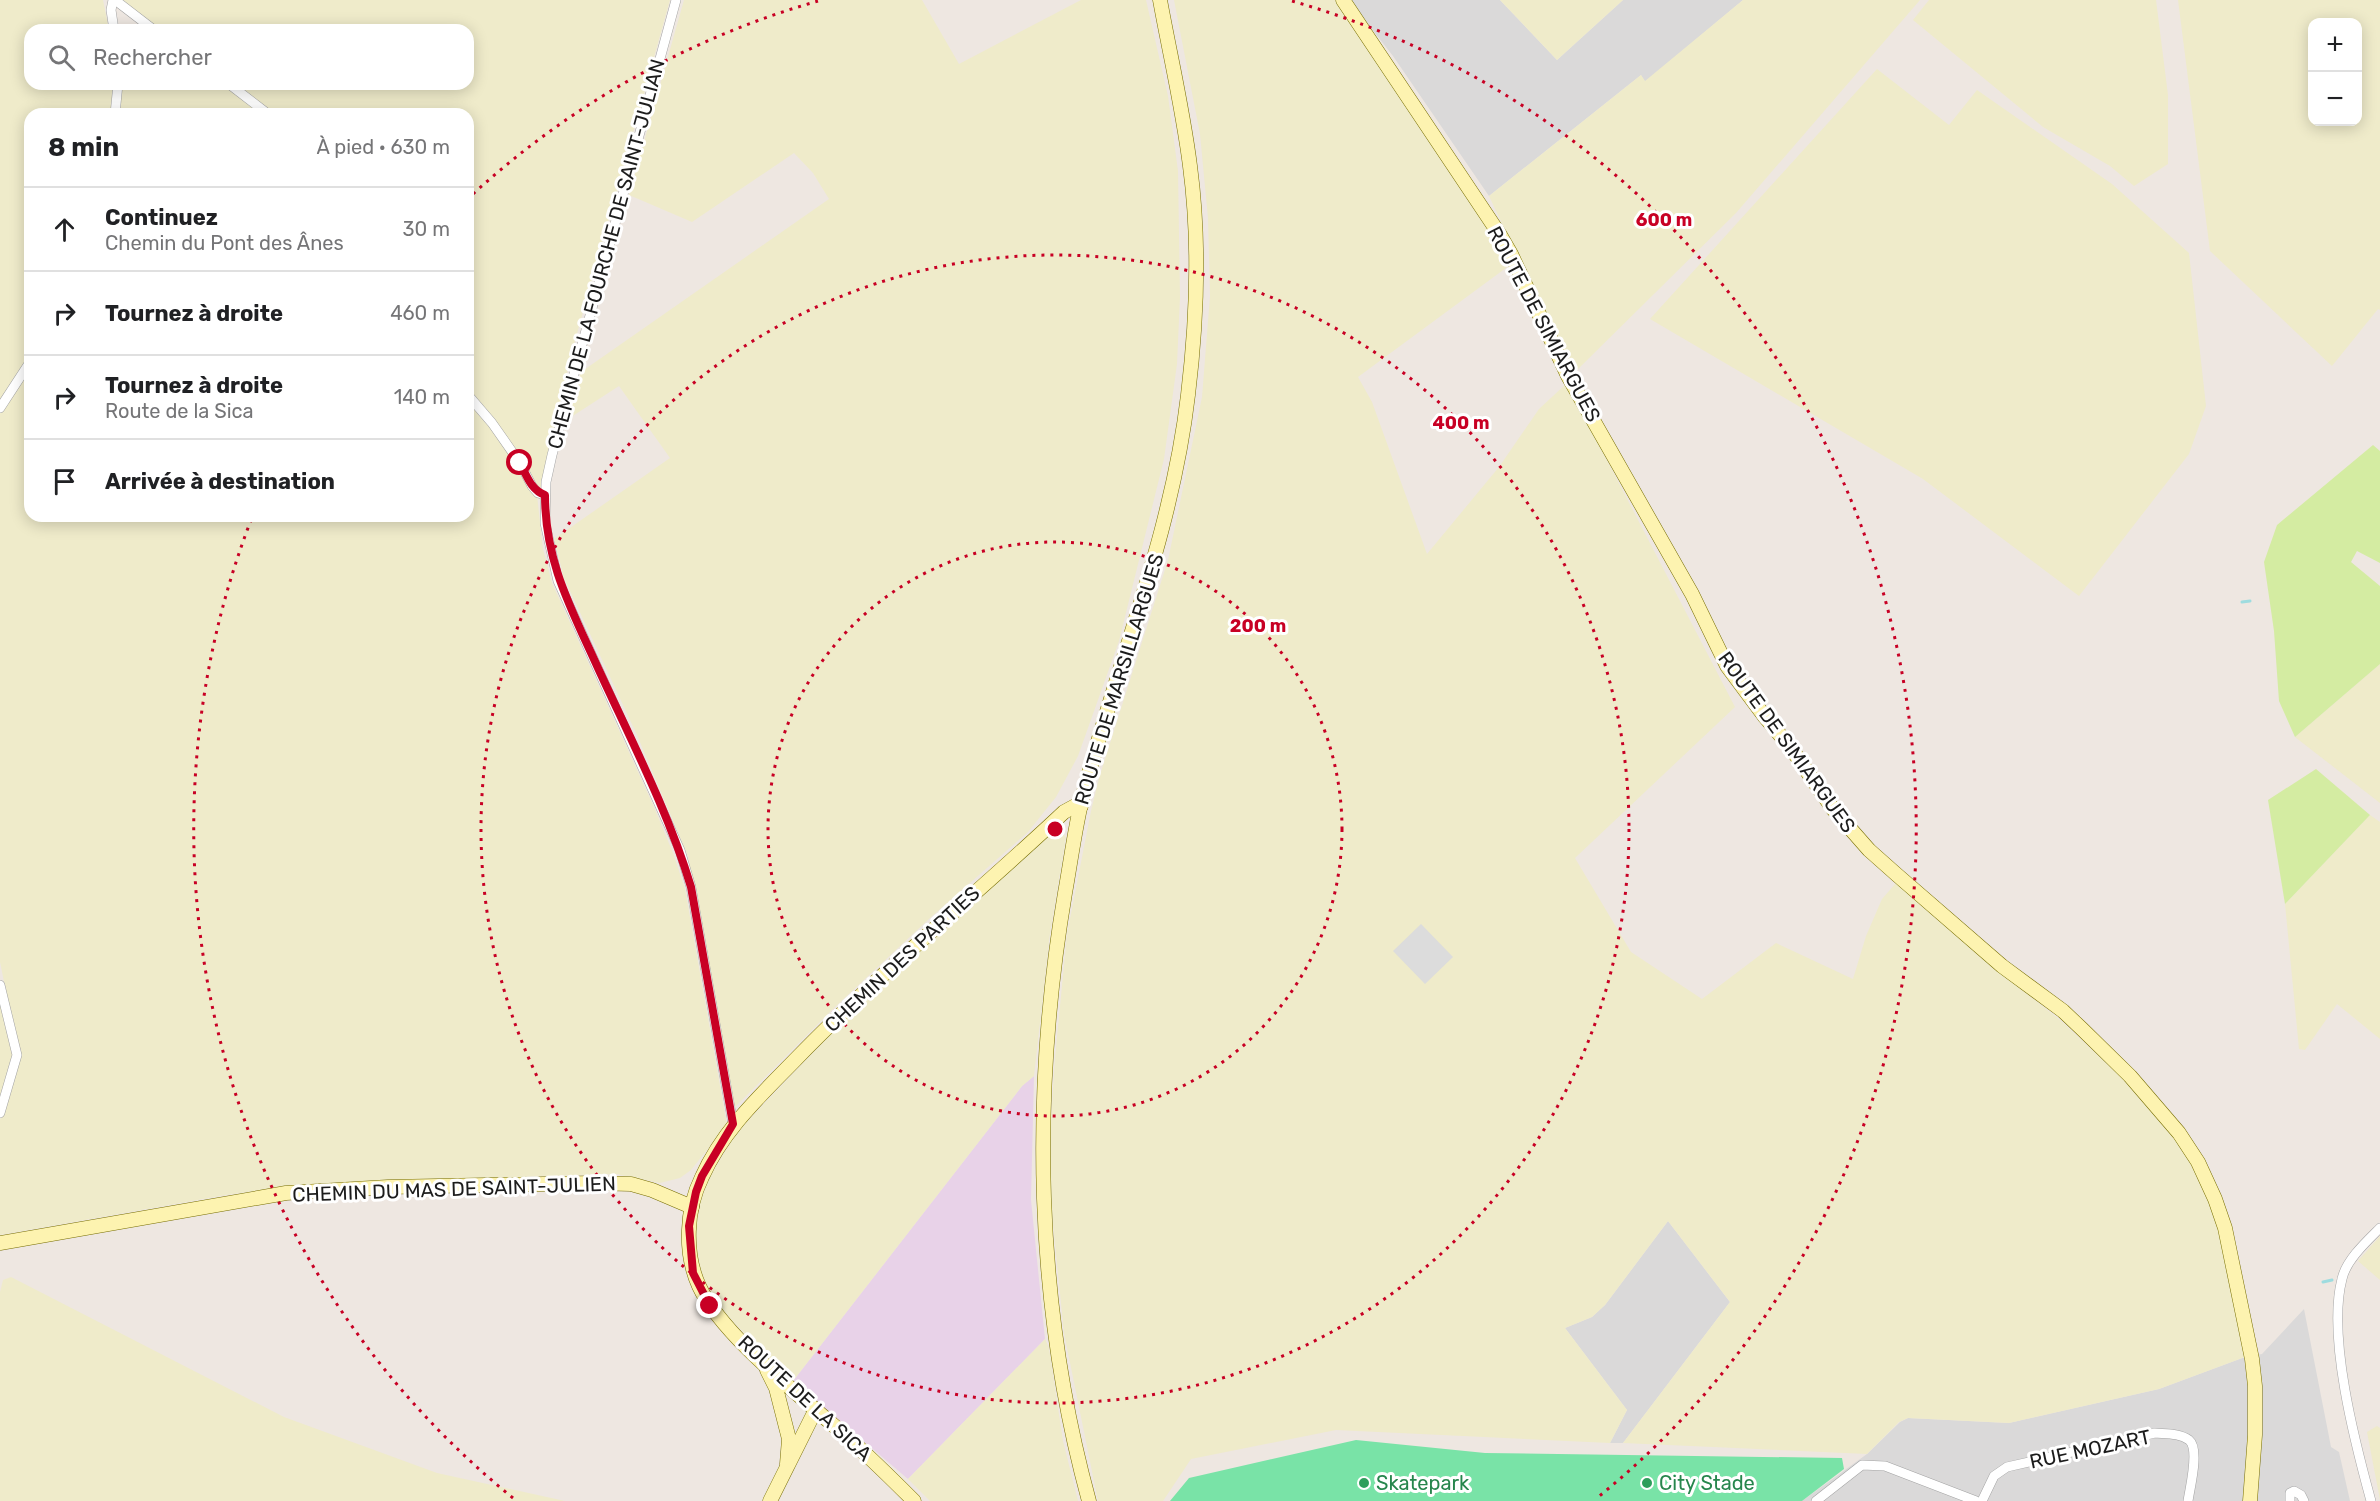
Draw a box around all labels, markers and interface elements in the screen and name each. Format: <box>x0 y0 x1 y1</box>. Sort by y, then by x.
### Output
map controls <box>2308 18 2362 126</box>
button: + <box>2308 18 2362 72</box>
search box <box>24 24 474 90</box>
icon: search <box>45 41 78 74</box>
text: Rechercher <box>93 44 212 71</box>
street label: CHEMIN DE LA FOURCHE DE SAINT-JULIAN <box>542 56 670 452</box>
button: − <box>2308 72 2362 126</box>
text: 8 min <box>48 132 119 163</box>
text: À pied · 630 m <box>317 135 450 159</box>
text: Continuez <box>105 204 218 231</box>
text: 600 m <box>1636 209 1692 231</box>
icon: ahead <box>48 213 81 246</box>
text: 30 m <box>403 217 450 241</box>
street label: ROUTE DE SIMIARGUES <box>1482 222 1606 426</box>
text: Chemin du Pont des Ânes <box>105 231 344 255</box>
icon: right <box>48 297 81 330</box>
text: Tournez à droite <box>105 300 283 327</box>
text: 460 m <box>390 301 450 325</box>
text: Tournez à droite <box>105 372 283 399</box>
icon: right <box>48 381 81 414</box>
text: 140 m <box>394 385 450 409</box>
text: Route de la Sica <box>105 399 254 423</box>
text: 400 m <box>1432 412 1490 434</box>
route start <box>506 449 532 475</box>
icon: arrive <box>48 465 81 498</box>
text: Arrivée à destination <box>105 468 335 495</box>
street label: ROUTE DE MARSILLARGUES <box>1069 550 1169 808</box>
text: 200 m <box>1230 615 1286 637</box>
street label: ROUTE DE SIMIARGUES <box>1713 647 1861 837</box>
centre of rings <box>1045 819 1065 839</box>
street label: CHEMIN DES PARTIES <box>820 881 984 1037</box>
street label: CHEMIN DU MAS DE SAINT-JULIEN <box>292 1171 616 1207</box>
route end <box>696 1292 722 1318</box>
street label: ROUTE DE LA SICA <box>733 1330 877 1466</box>
street label: RUE MOZART <box>2027 1424 2153 1474</box>
place label: Skatepark <box>1376 1471 1470 1495</box>
place label: City Stade <box>1659 1471 1755 1495</box>
marker: Skatepark <box>1357 1476 1371 1490</box>
marker: City Stade <box>1640 1476 1654 1490</box>

